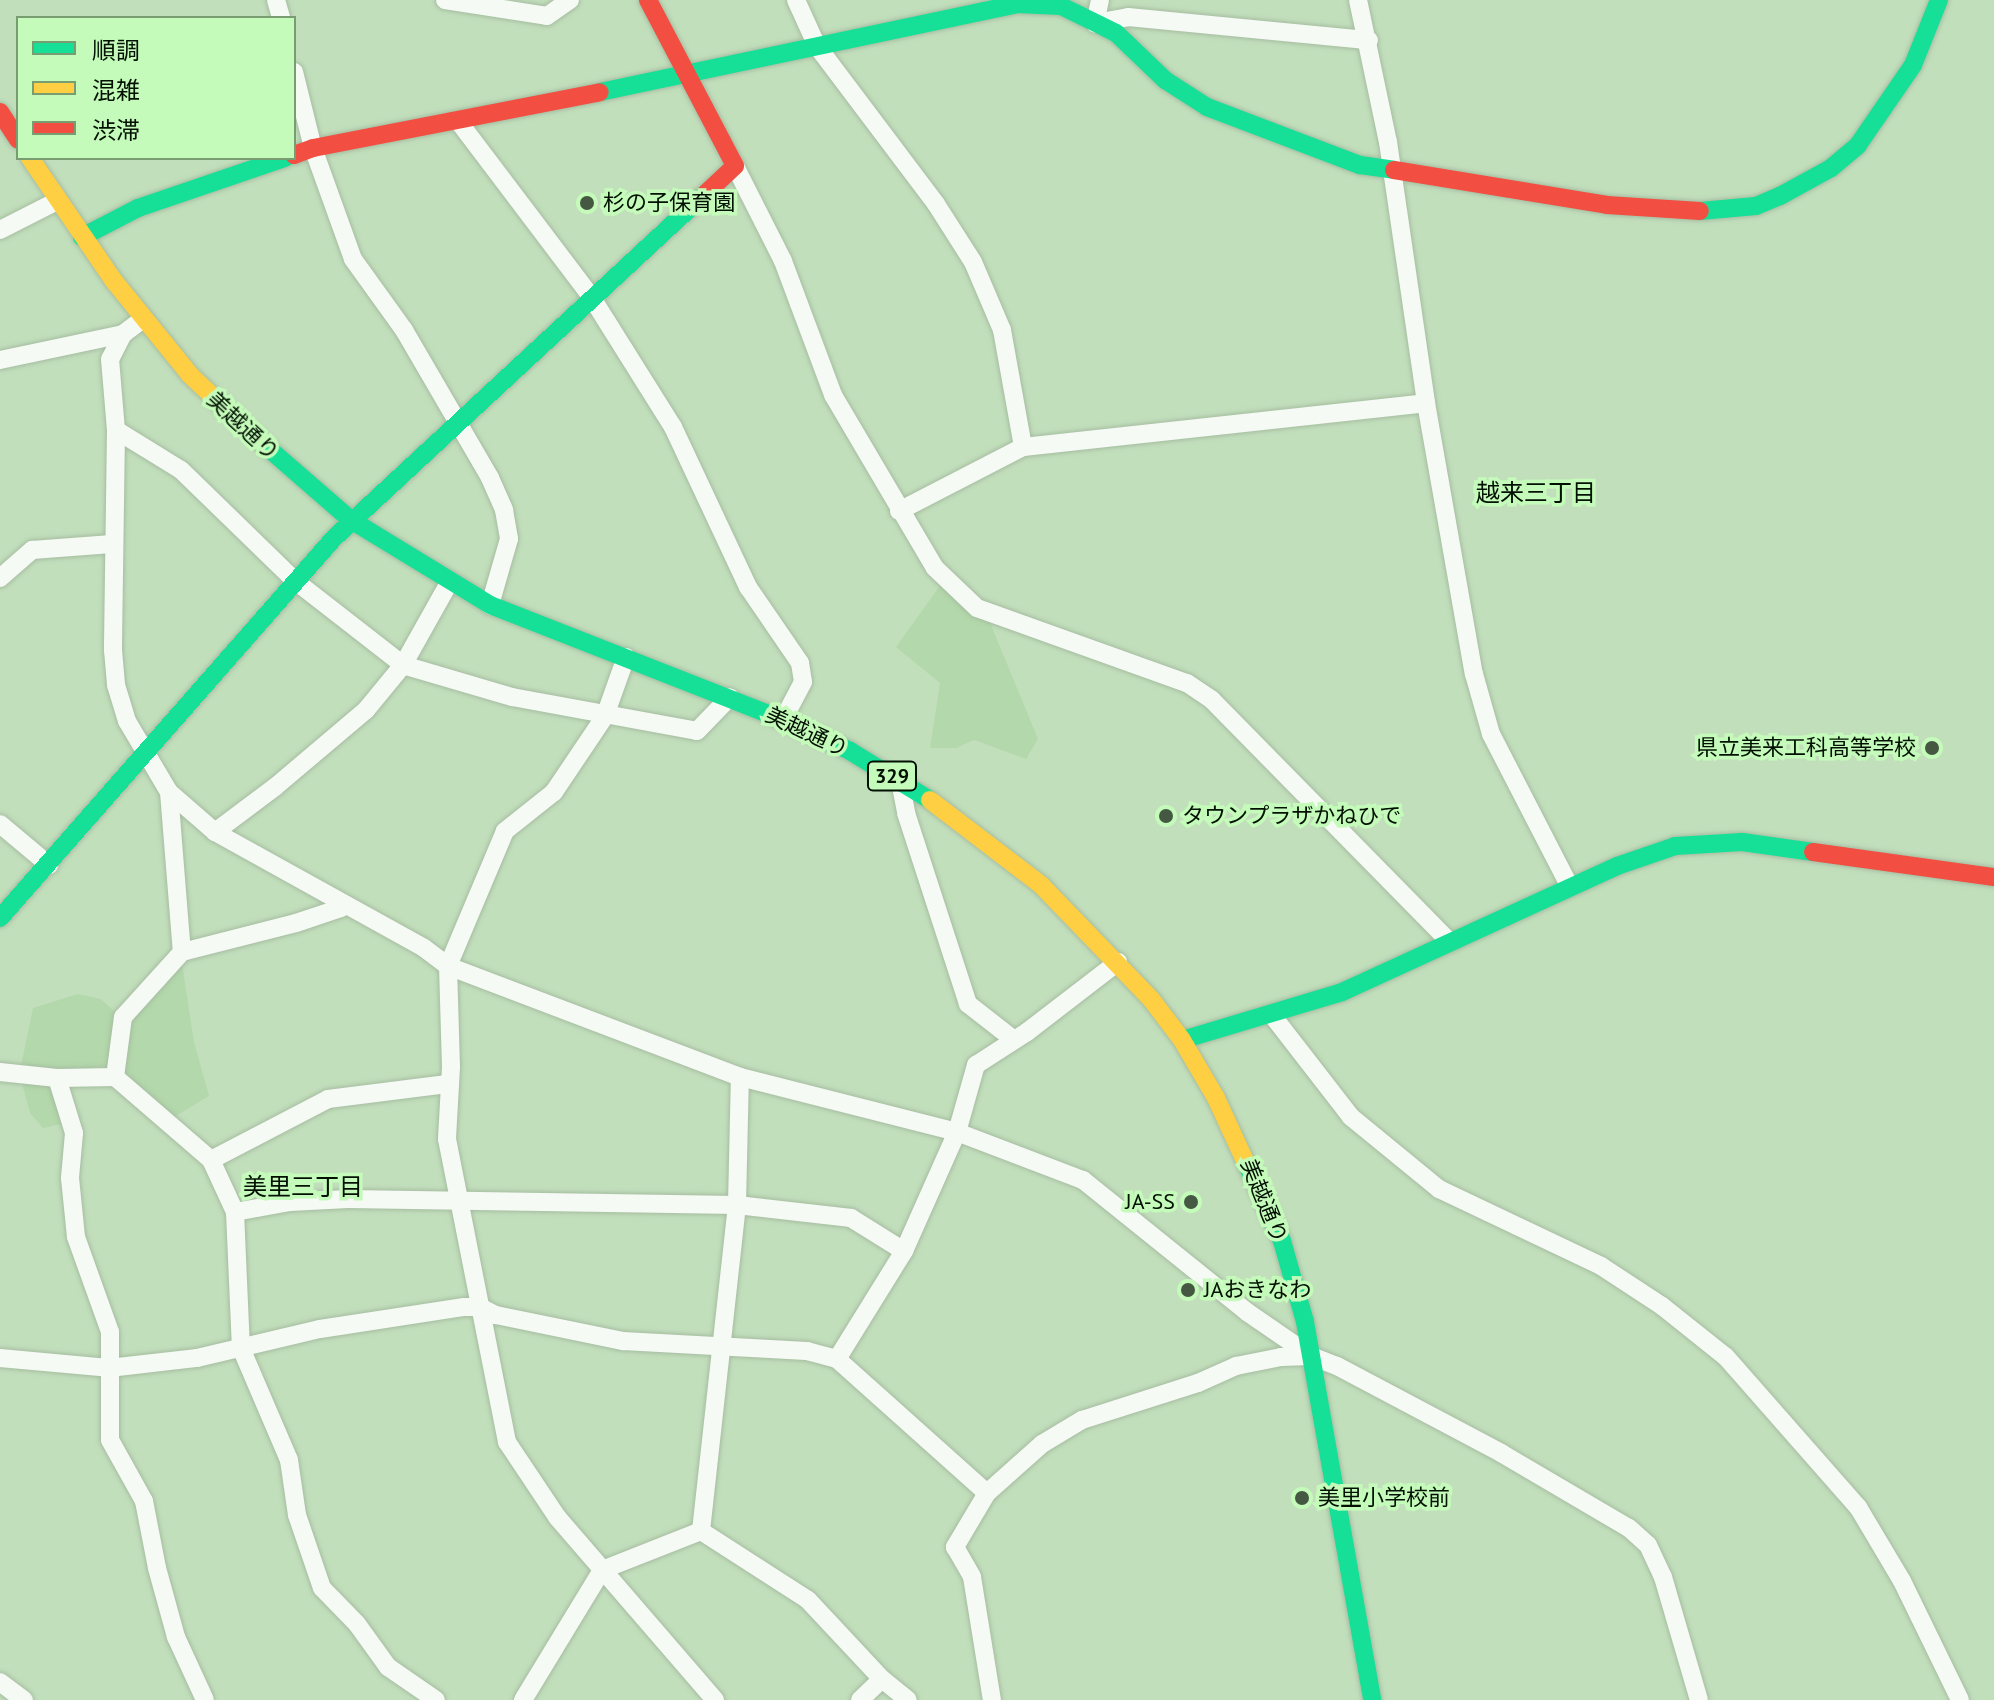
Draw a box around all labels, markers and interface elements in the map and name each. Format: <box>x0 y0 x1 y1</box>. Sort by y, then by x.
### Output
legend <box>16 16 296 160</box>
text: 順調 <box>92 35 140 66</box>
text: 混雑 <box>92 75 140 106</box>
text: 渋滞 <box>92 115 140 146</box>
place label: 杉の子保育園 <box>603 190 735 216</box>
marker: 杉の子保育園 <box>578 194 596 212</box>
street label: 美越通り <box>202 386 284 466</box>
district label: 越来三丁目 <box>1476 479 1596 507</box>
street label: 美越通り <box>762 701 852 763</box>
place label: 県立美来工科高等学校 <box>1696 735 1916 761</box>
marker: 県立美来工科高等学校 <box>1923 739 1941 757</box>
road number: 329 <box>866 760 918 792</box>
place label: タウンプラザかねひで <box>1182 803 1402 829</box>
marker: タウンプラザかねひで <box>1157 807 1175 825</box>
street label: 美越通り <box>1235 1155 1293 1247</box>
district label: 美里三丁目 <box>243 1173 363 1201</box>
place label: JA-SS <box>1125 1189 1175 1215</box>
marker: JA-SS <box>1182 1193 1200 1211</box>
place label: JAおきなわ <box>1204 1277 1311 1303</box>
marker: JAおきなわ <box>1179 1281 1197 1299</box>
place label: 美里小学校前 <box>1318 1485 1450 1511</box>
marker: 美里小学校前 <box>1293 1489 1311 1507</box>

